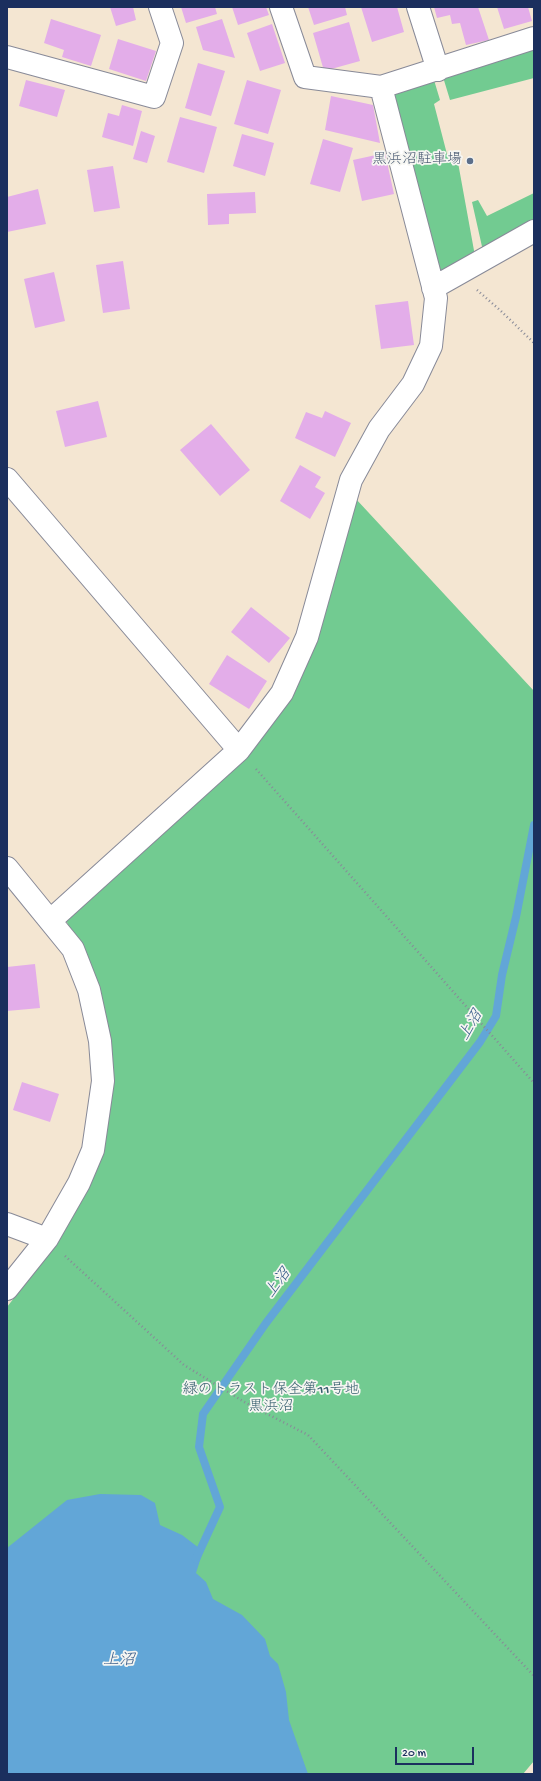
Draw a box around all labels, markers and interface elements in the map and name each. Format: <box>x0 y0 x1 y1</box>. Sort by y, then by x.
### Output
place label: 黒浜沼駐車場 <box>372 152 462 170</box>
marker: 黒浜沼駐車場 <box>465 156 475 166</box>
water label: 上沼 <box>456 1007 488 1045</box>
water label: 上沼 <box>262 1265 296 1303</box>
park label: 緑のトラスト保全第11号地 黒浜沼 <box>182 1382 360 1417</box>
water label: 上沼 <box>103 1652 135 1672</box>
scale bar <box>397 1739 476 1765</box>
text: 20 m <box>402 1747 426 1761</box>

